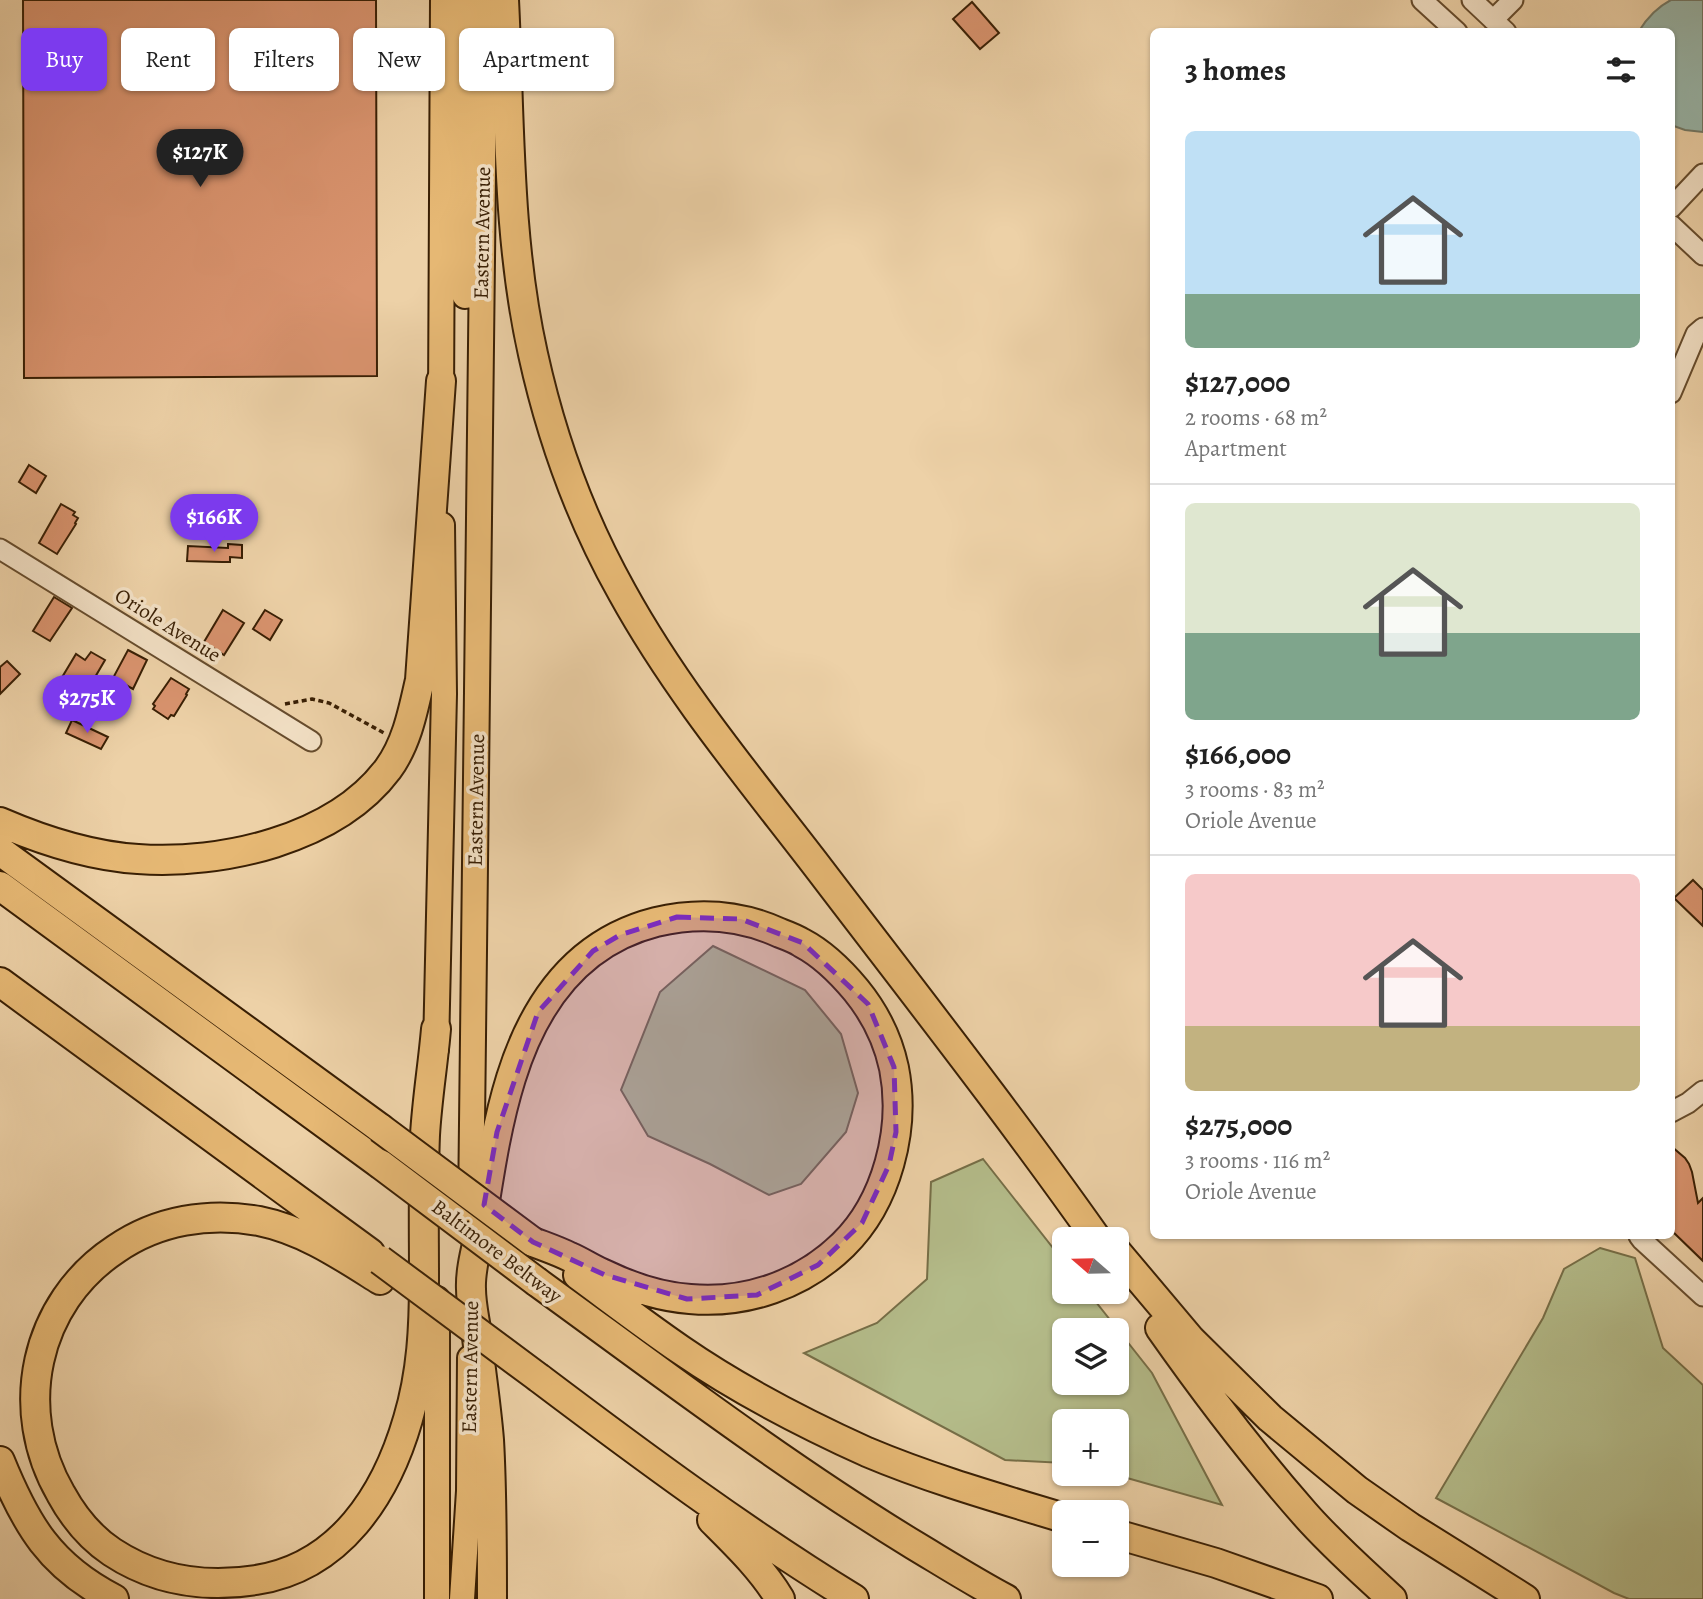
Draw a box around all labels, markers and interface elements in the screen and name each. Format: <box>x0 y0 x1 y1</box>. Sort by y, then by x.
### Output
chip: Buy <box>21 28 107 91</box>
chip: Rent <box>121 28 215 91</box>
chip: Filters <box>229 28 339 91</box>
chip: New <box>353 28 445 91</box>
chip: Apartment <box>459 28 614 91</box>
text: 3 homes <box>1185 50 1286 90</box>
icon: filters <box>1602 51 1640 89</box>
pin: $127K <box>151 130 249 189</box>
text: $127K <box>173 136 228 167</box>
street label: Eastern Avenue <box>467 166 497 300</box>
icon: home <box>1350 177 1476 303</box>
text: $127,000 <box>1185 362 1290 402</box>
text: 2 rooms · 68 m² <box>1185 402 1327 433</box>
text: Apartment <box>1185 433 1287 464</box>
pin: $166K <box>165 494 263 554</box>
text: $166K <box>186 501 242 532</box>
icon: home <box>1350 549 1476 675</box>
street label: Oriole Avenue <box>110 581 226 669</box>
pin: $275K <box>38 676 136 735</box>
text: $275K <box>59 682 115 713</box>
street label: Eastern Avenue <box>461 733 491 867</box>
text: $166,000 <box>1185 734 1291 774</box>
text: 3 rooms · 83 m² <box>1185 774 1325 805</box>
text: Oriole Avenue <box>1185 805 1317 836</box>
icon: home <box>1350 920 1476 1046</box>
text: $275,000 <box>1185 1105 1292 1145</box>
text: 3 rooms · 116 m² <box>1185 1145 1330 1176</box>
text: Oriole Avenue <box>1185 1176 1317 1207</box>
street label: Baltimore Beltway <box>426 1193 568 1310</box>
north arrow <box>1052 1227 1129 1304</box>
map controls <box>1052 1227 1129 1577</box>
street label: Eastern Avenue <box>455 1300 485 1434</box>
button: layers <box>1052 1318 1129 1395</box>
button: + <box>1052 1409 1129 1486</box>
button: − <box>1052 1500 1129 1577</box>

